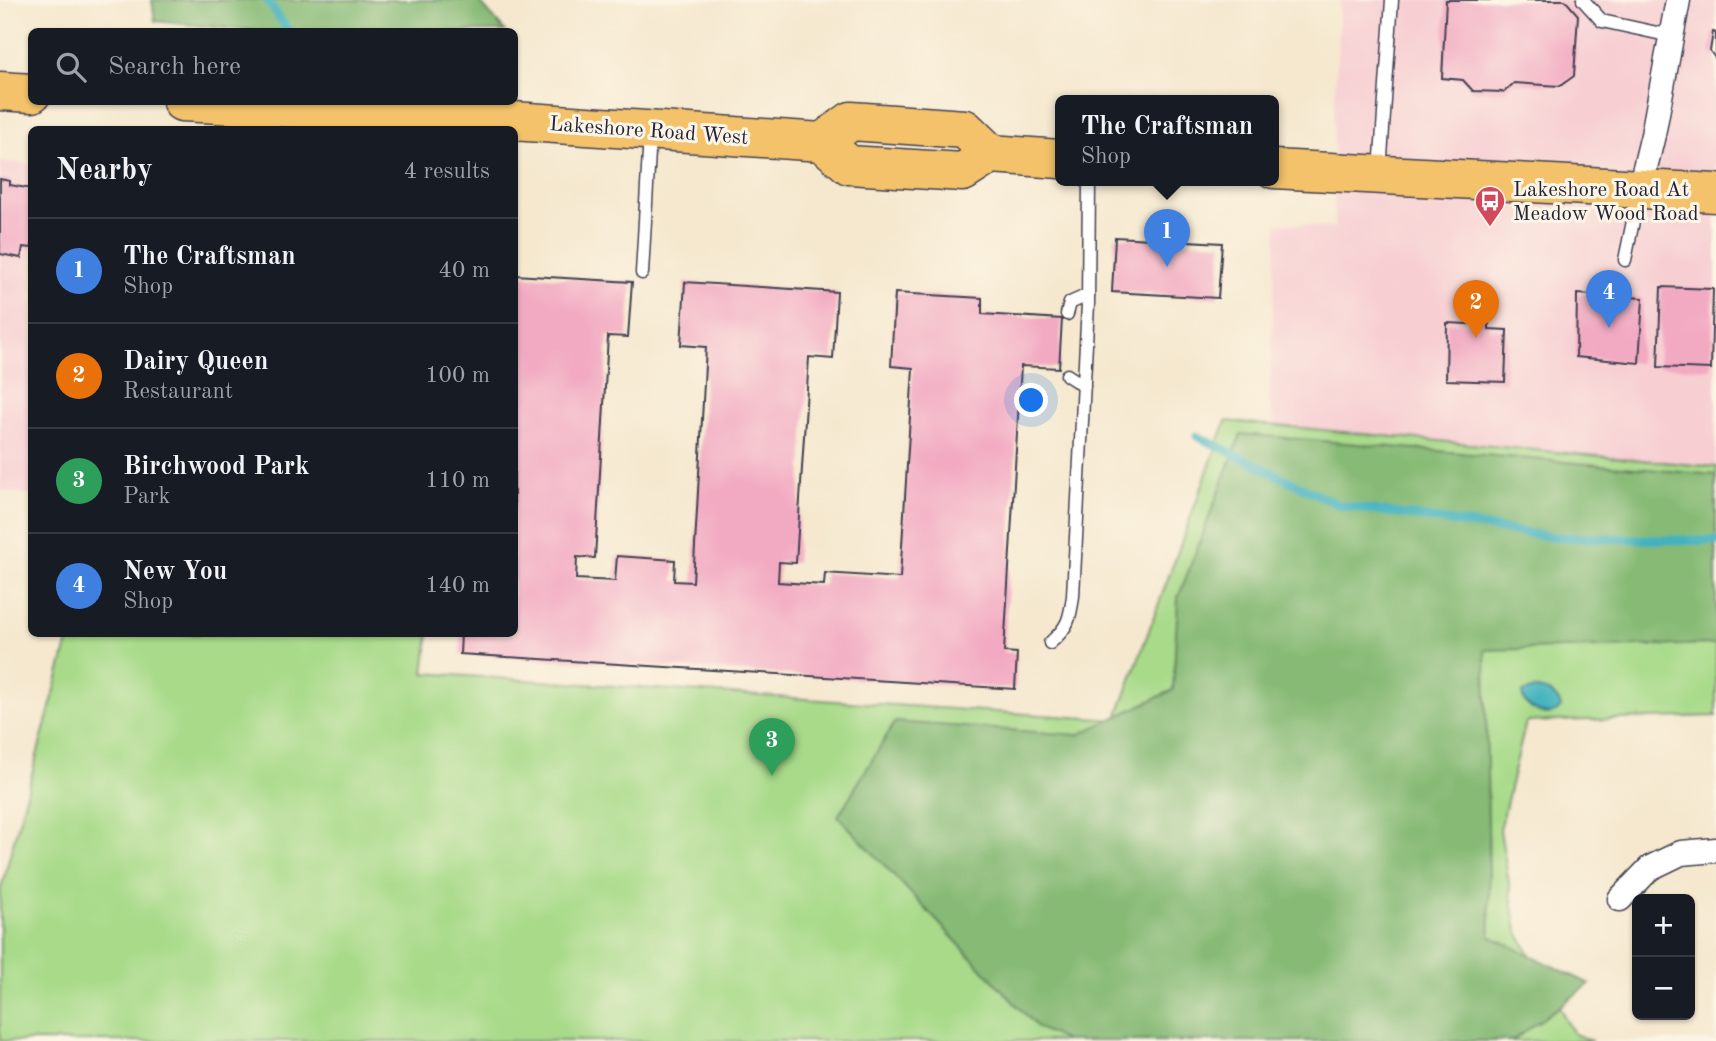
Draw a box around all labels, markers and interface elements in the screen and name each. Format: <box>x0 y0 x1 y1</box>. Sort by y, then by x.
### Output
search box <box>28 28 518 105</box>
icon: search <box>52 48 90 86</box>
text: Search here <box>108 54 241 80</box>
popup <box>1055 95 1279 186</box>
street label: Lakeshore Road West <box>549 114 749 149</box>
text: The Craftsman <box>1081 114 1253 140</box>
text: Shop <box>1081 145 1131 168</box>
text: Nearby <box>56 156 153 186</box>
text: 4 results <box>404 160 490 183</box>
place label: Lakeshore Road At Meadow Wood Road <box>1513 180 1699 225</box>
bus stop icon: Lakeshore Road At Meadow Wood Road <box>1473 184 1507 228</box>
pin: 1 <box>1144 209 1190 267</box>
text: The Craftsman <box>123 244 296 270</box>
text: 1 <box>72 259 86 282</box>
text: 40 m <box>439 259 490 282</box>
pin: 4 <box>1586 270 1632 328</box>
text: Shop <box>123 275 173 298</box>
pin: 2 <box>1453 280 1499 338</box>
text: Dairy Queen <box>123 349 268 375</box>
text: 2 <box>72 364 86 387</box>
text: 100 m <box>425 364 490 387</box>
text: Restaurant <box>123 380 233 403</box>
your location <box>1014 383 1048 417</box>
text: Birchwood Park <box>123 454 310 480</box>
text: 3 <box>72 469 86 492</box>
text: 110 m <box>425 469 490 492</box>
text: Park <box>123 485 170 508</box>
text: New You <box>123 559 227 585</box>
text: 4 <box>72 574 86 597</box>
text: 140 m <box>425 574 490 597</box>
text: Shop <box>123 590 173 613</box>
pin: 3 <box>749 718 795 776</box>
map controls <box>1632 894 1695 1020</box>
button: + <box>1632 894 1695 957</box>
button: − <box>1632 957 1695 1020</box>

